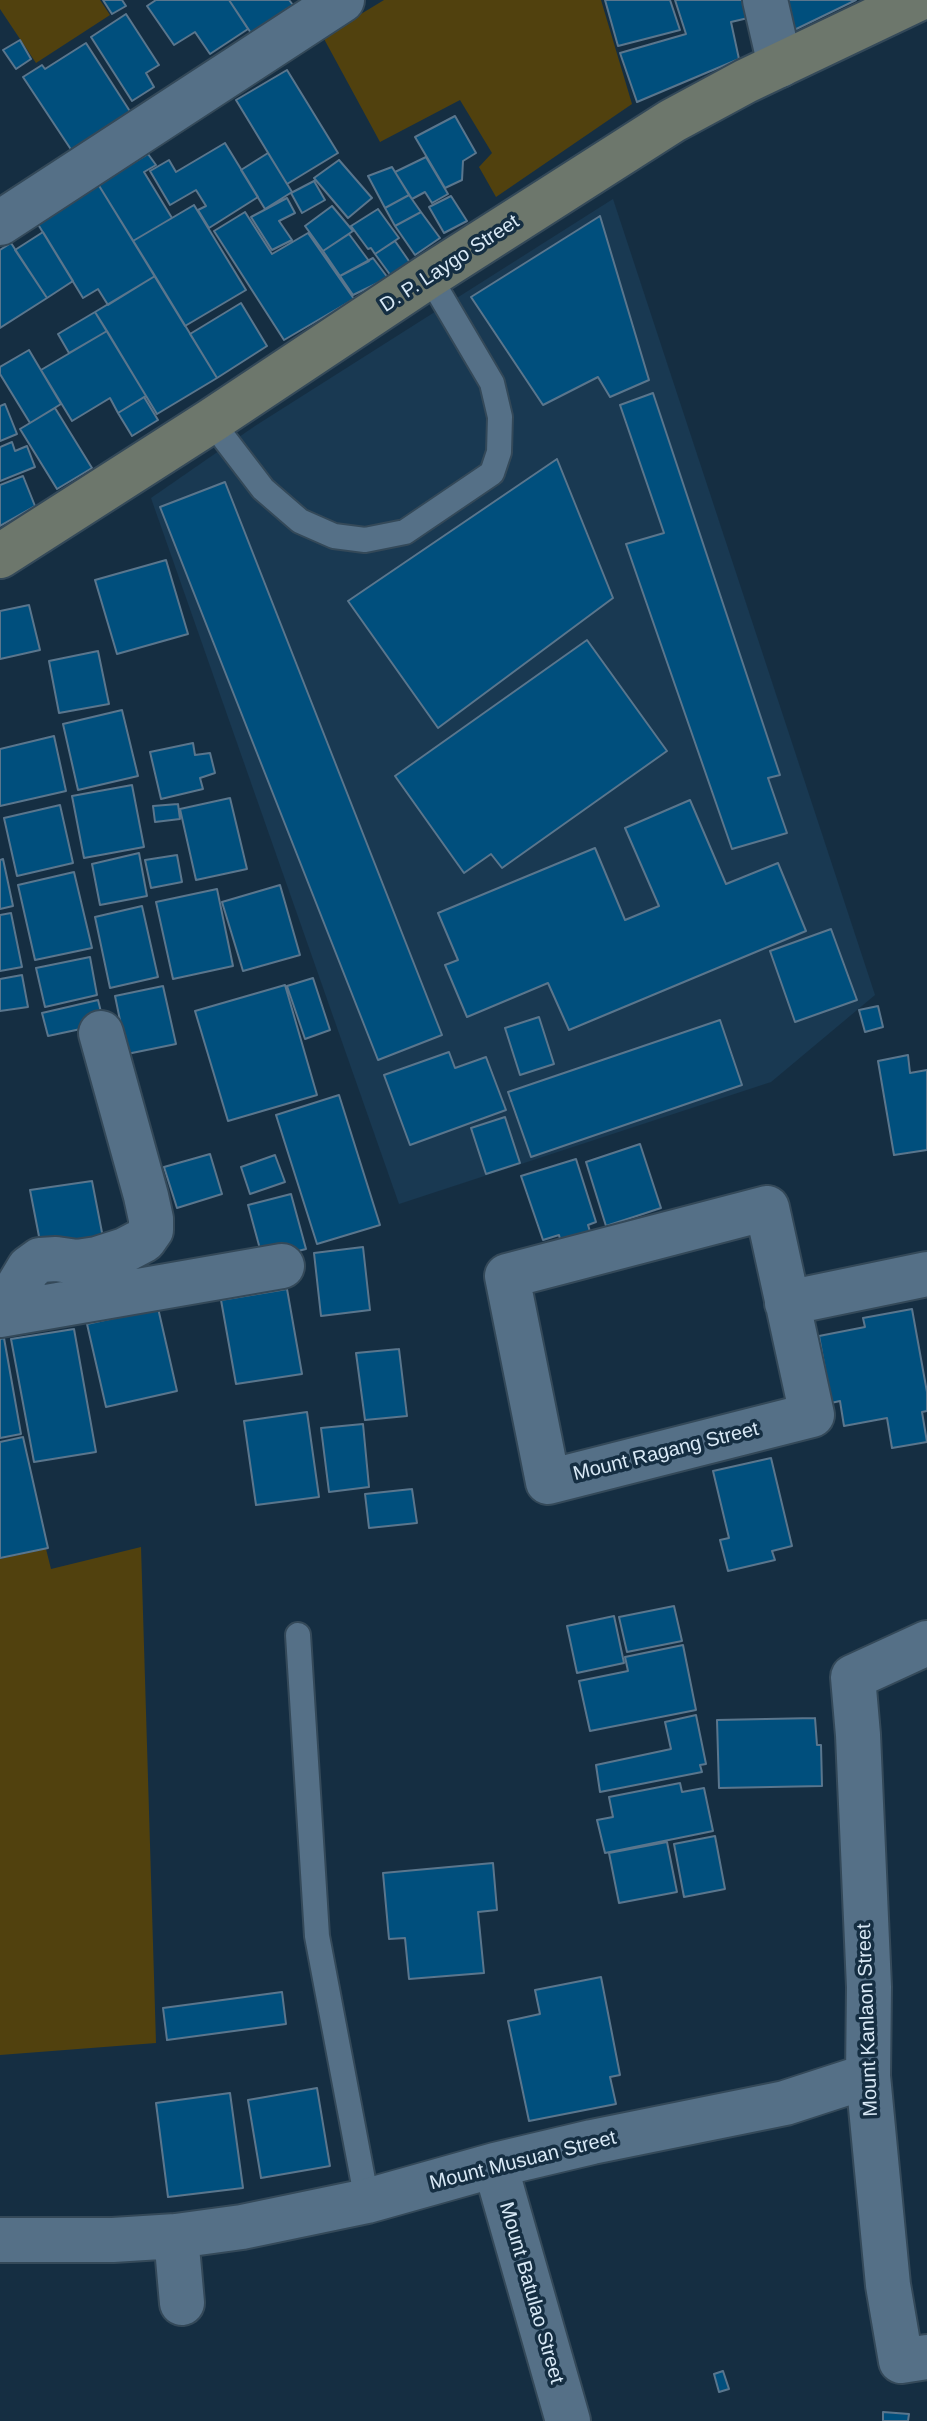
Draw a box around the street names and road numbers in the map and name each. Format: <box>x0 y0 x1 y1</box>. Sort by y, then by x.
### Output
street label: D. P. Laygo Street <box>376 210 524 318</box>
street label: Mount Ragang Street <box>571 1417 761 1487</box>
street label: Mount Kanlaon Street <box>853 1923 883 2117</box>
street label: Mount Musuan Street <box>427 2126 619 2196</box>
street label: Mount Batulao Street <box>494 2199 568 2387</box>

